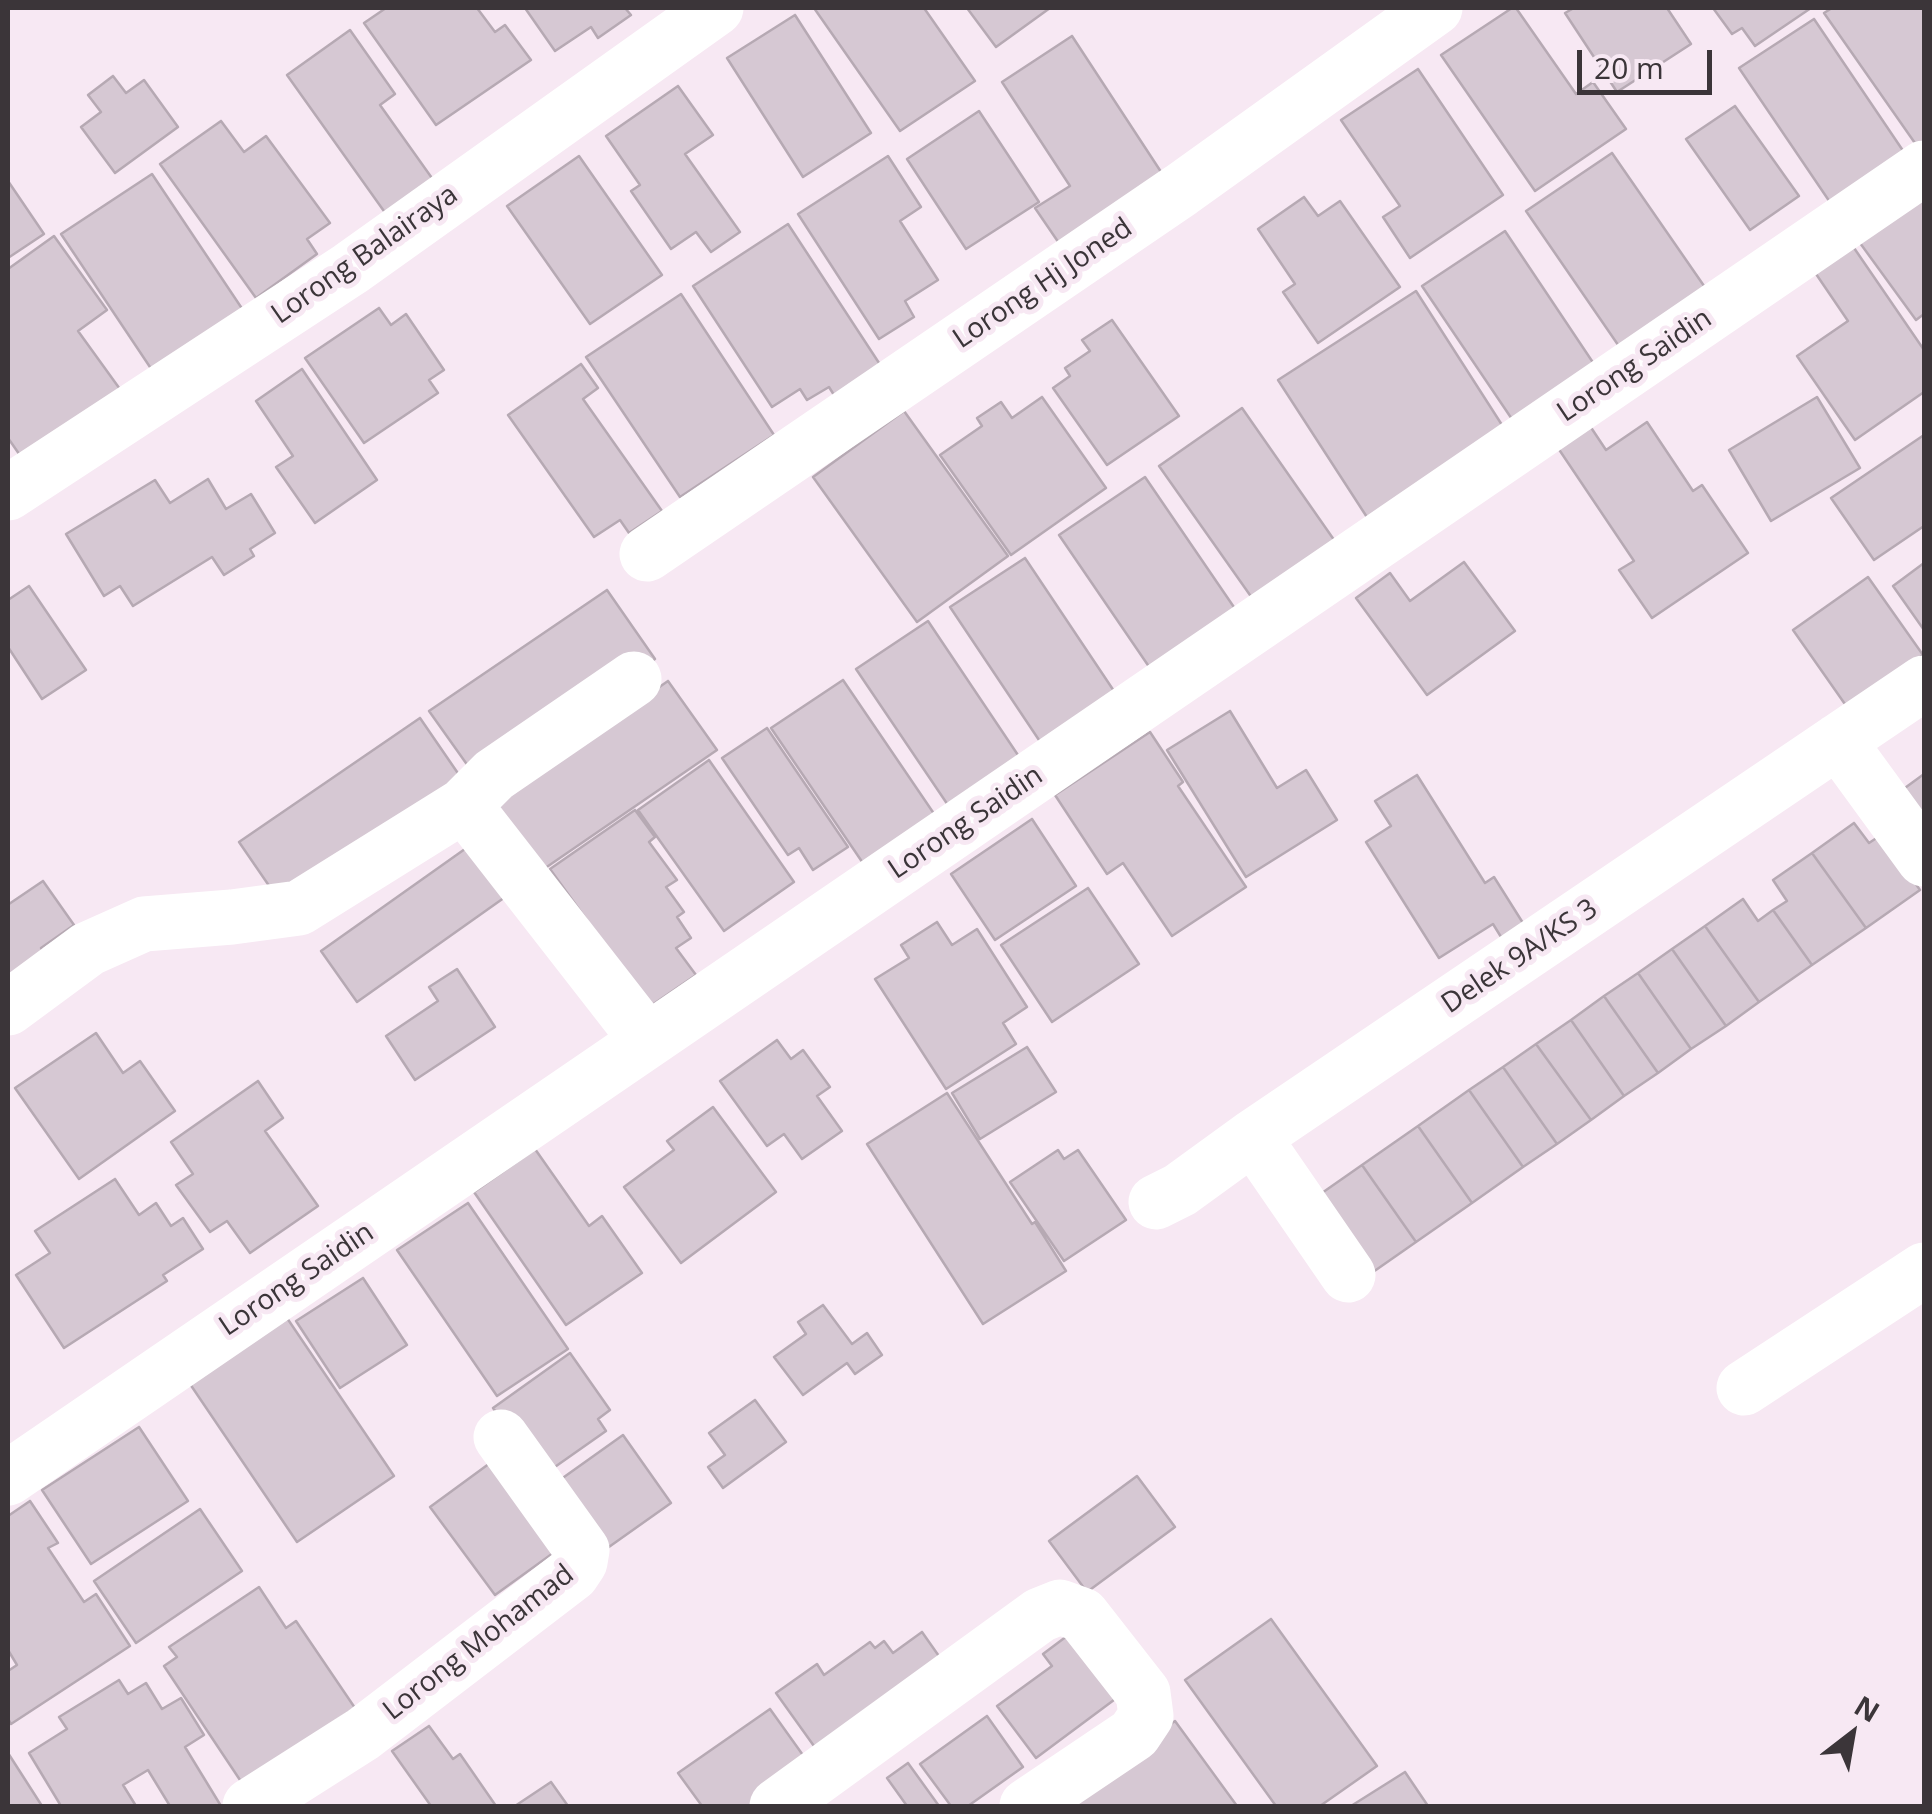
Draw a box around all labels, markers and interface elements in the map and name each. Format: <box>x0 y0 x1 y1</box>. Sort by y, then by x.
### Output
scale bar <box>1582 30 1717 92</box>
text: 20 m <box>1594 47 1664 88</box>
street label: Lorong Balairaya <box>266 178 464 332</box>
street label: Lorong Hj Joned <box>947 212 1139 356</box>
street label: Lorong Saidin <box>1552 302 1718 430</box>
street label: Lorong Saidin <box>883 759 1049 887</box>
street label: Delek 9A/KS 3 <box>1436 893 1604 1021</box>
street label: Lorong Saidin <box>214 1216 380 1344</box>
street label: Lorong Mohamad <box>377 1558 581 1728</box>
north arrow <box>1802 1684 1902 1784</box>
text: N <box>1848 1686 1887 1730</box>

